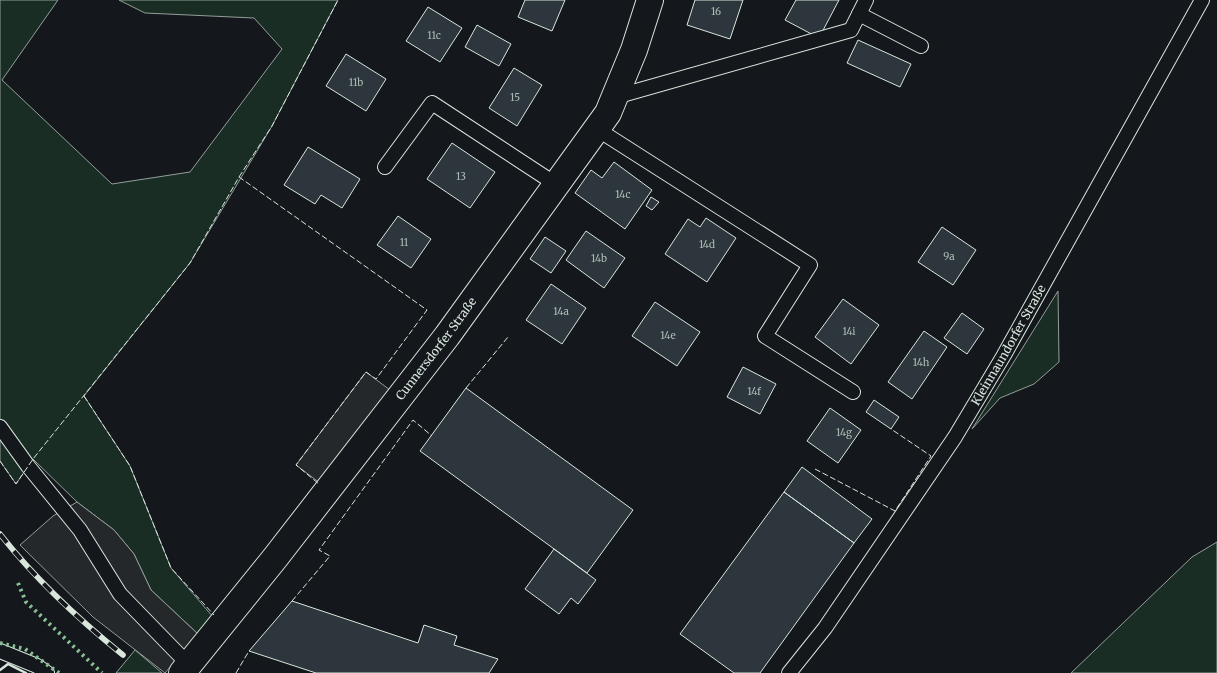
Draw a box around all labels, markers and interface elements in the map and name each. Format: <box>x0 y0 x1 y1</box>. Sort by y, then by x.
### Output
house number: 16 <box>711 5 721 18</box>
house number: 11c <box>427 29 441 42</box>
house number: 11b <box>349 76 363 89</box>
house number: 15 <box>510 91 520 104</box>
house number: 13 <box>456 170 466 183</box>
house number: 14c <box>615 188 631 201</box>
house number: 11 <box>400 236 409 249</box>
house number: 14d <box>699 238 715 251</box>
house number: 9a <box>943 250 955 263</box>
house number: 14b <box>591 252 607 265</box>
street label: Kleinnaundorfer Straße <box>968 282 1049 408</box>
street label: Cunnersdorfer Straße <box>392 294 479 403</box>
house number: 14a <box>553 305 569 318</box>
house number: 14i <box>842 325 856 338</box>
house number: 14e <box>660 329 676 342</box>
house number: 14h <box>913 356 930 369</box>
house number: 14f <box>747 385 762 398</box>
house number: 14g <box>836 426 852 439</box>

